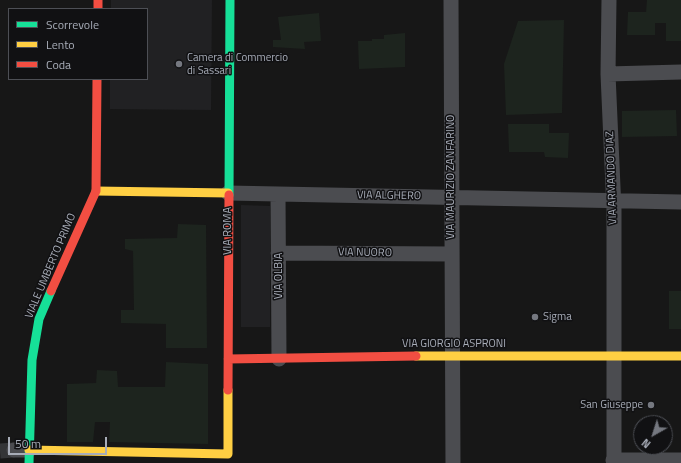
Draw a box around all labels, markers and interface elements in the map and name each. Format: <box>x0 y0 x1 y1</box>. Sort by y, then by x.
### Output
legend <box>8 8 148 80</box>
text: Scorrevole <box>46 15 99 34</box>
text: Lento <box>46 35 75 54</box>
place label: Camera di Commercio di Sassari <box>187 51 288 77</box>
text: Coda <box>46 55 71 74</box>
marker: Camera di Commercio di Sassari <box>174 59 184 69</box>
street label: VIA MAURIZIO ZANFARINO <box>444 115 458 239</box>
street label: VIA ARMANDO DIAZ <box>604 131 620 225</box>
street label: VIA ALGHERO <box>357 189 421 203</box>
street label: VIA ROMA <box>221 207 235 255</box>
street label: VIALE UMBERTO PRIMO <box>23 211 79 321</box>
street label: VIA NUORO <box>338 246 392 260</box>
street label: VIA OLBIA <box>272 253 286 299</box>
place label: Sigma <box>543 310 572 324</box>
marker: Sigma <box>530 312 540 322</box>
street label: VIA GIORGIO ASPRONI <box>402 337 506 351</box>
place label: San Giuseppe <box>580 398 643 412</box>
marker: San Giuseppe <box>646 400 656 410</box>
north arrow <box>633 415 673 455</box>
scale bar <box>10 429 109 455</box>
text: 50 m <box>15 434 41 453</box>
text: N <box>638 435 654 452</box>

